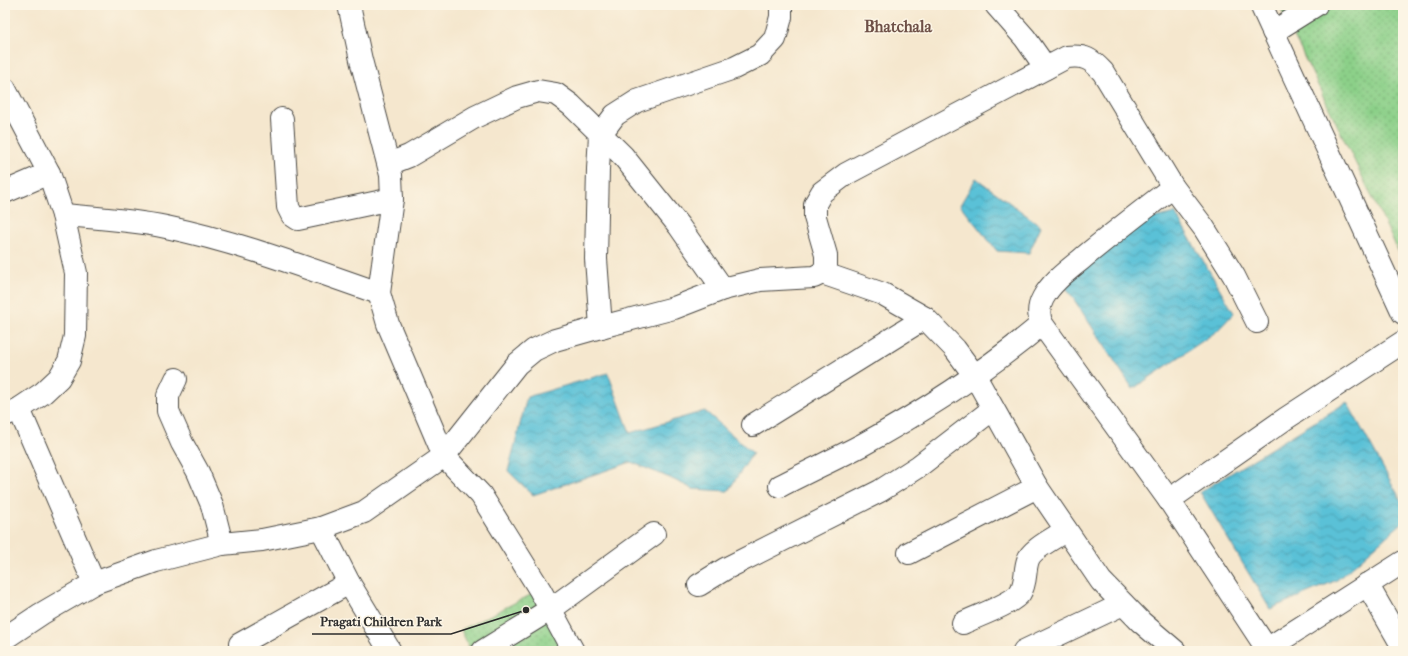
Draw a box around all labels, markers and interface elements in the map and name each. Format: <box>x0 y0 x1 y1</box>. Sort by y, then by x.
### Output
district label: Bhatchala <box>864 17 932 36</box>
callout: Pragati Children Park <box>312 609 451 634</box>
text: Pragati Children Park <box>320 614 443 630</box>

